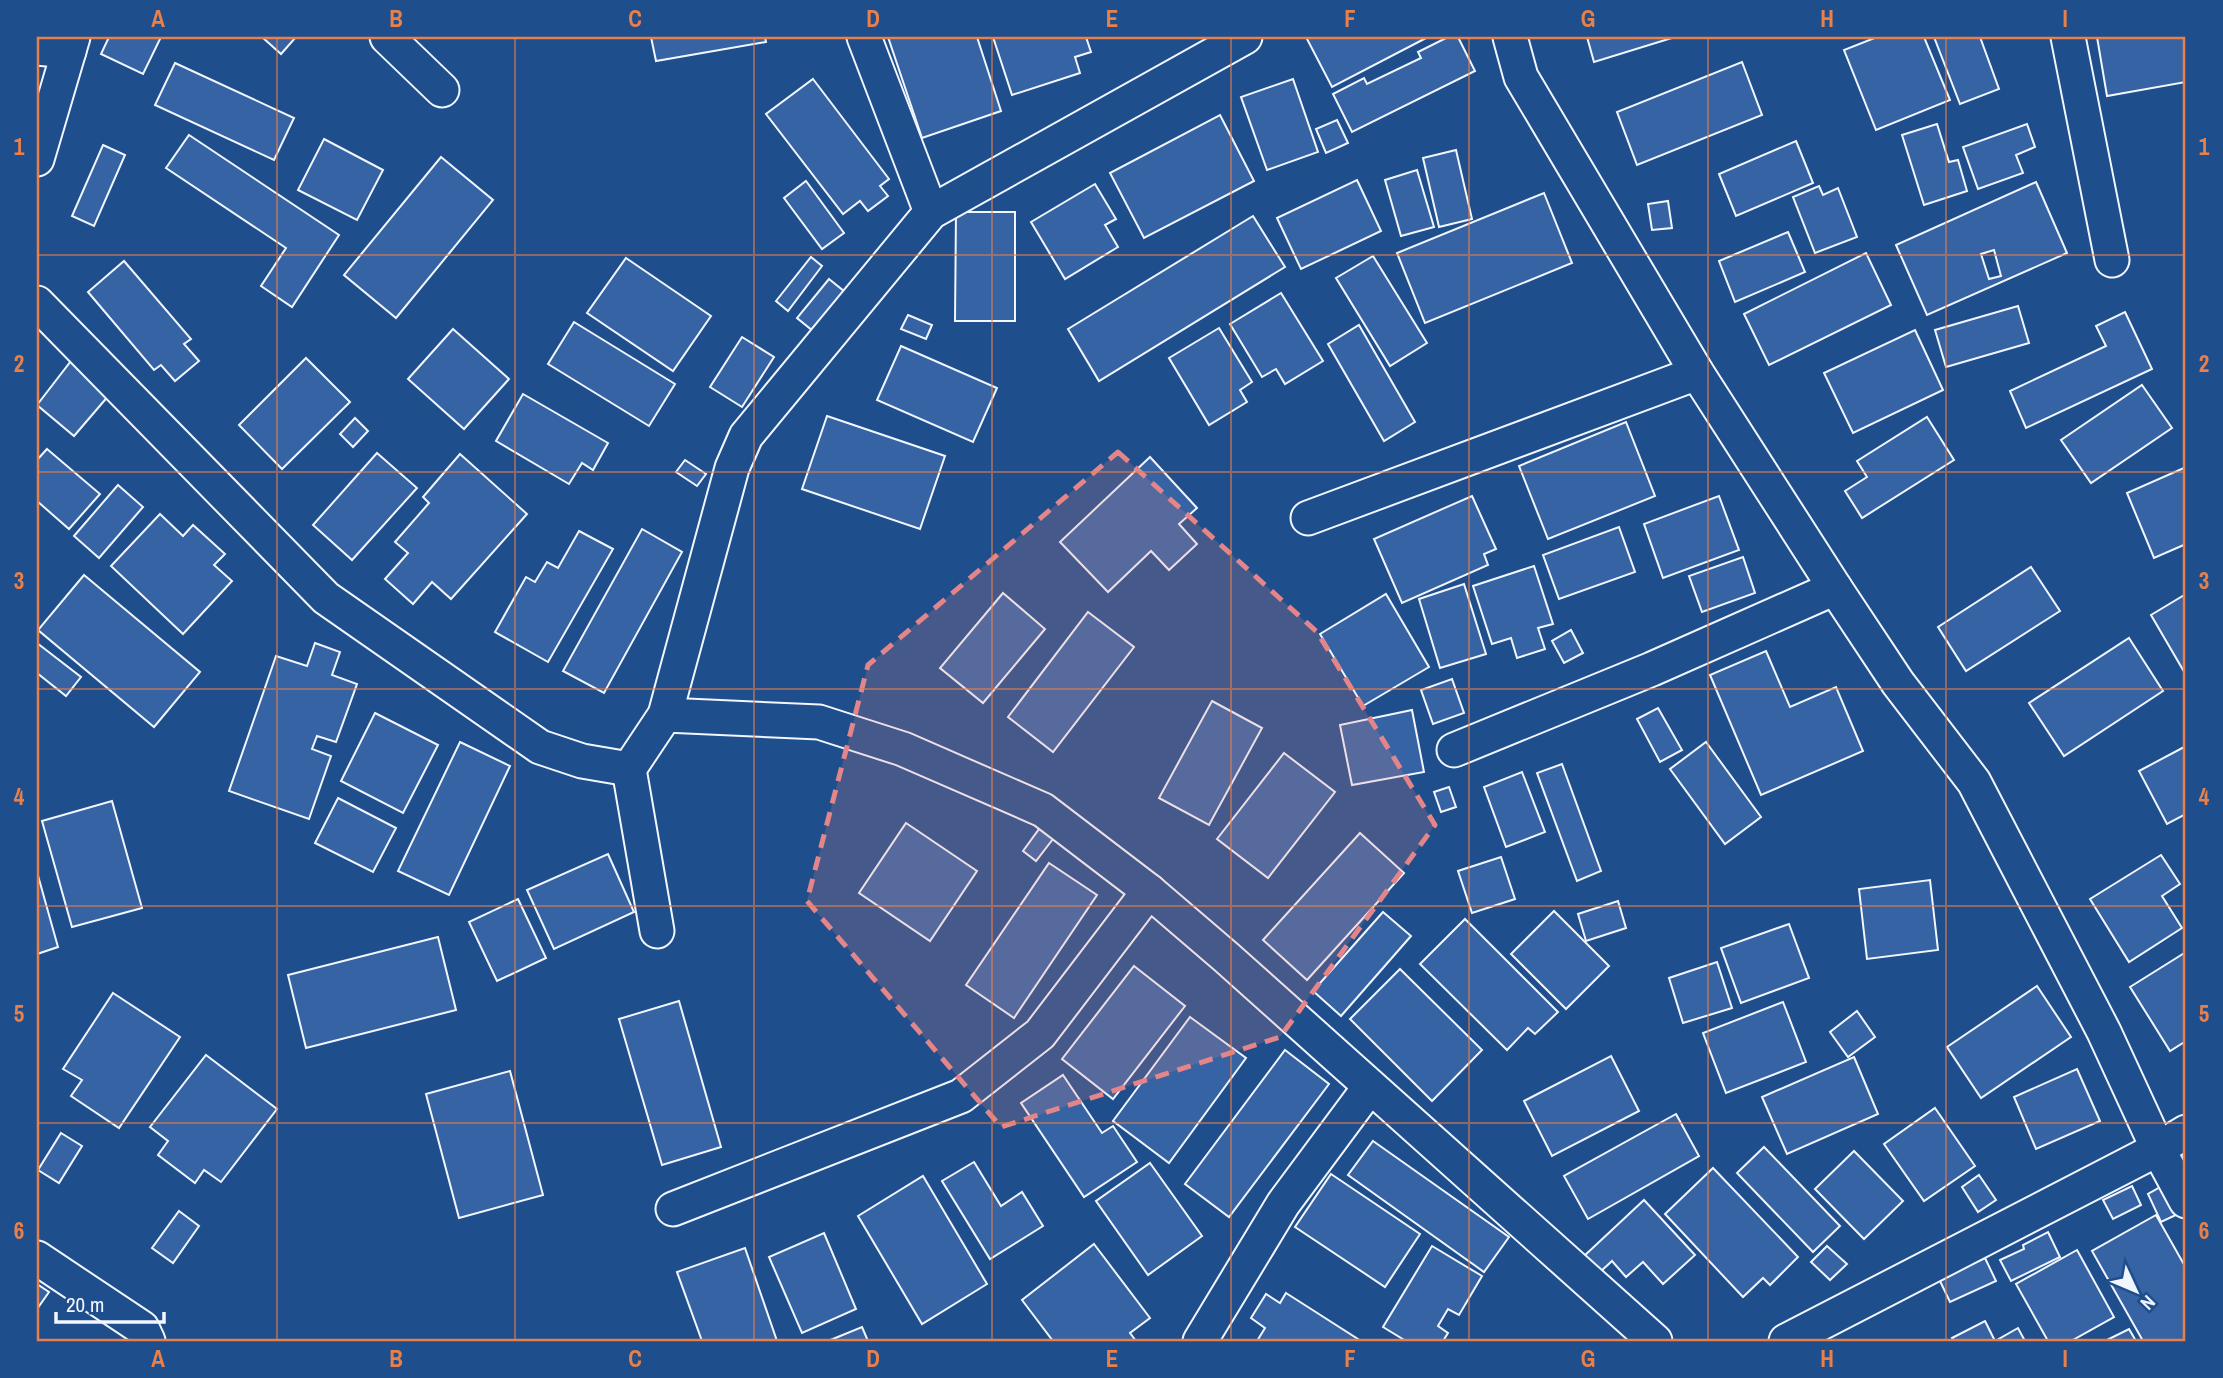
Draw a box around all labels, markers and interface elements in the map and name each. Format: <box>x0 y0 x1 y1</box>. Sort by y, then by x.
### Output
text: A <box>151 3 165 34</box>
text: B <box>389 3 403 34</box>
text: C <box>628 3 642 34</box>
text: D <box>866 3 880 34</box>
text: E <box>1106 3 1118 34</box>
text: F <box>1344 3 1356 34</box>
text: G <box>1581 3 1595 34</box>
text: H <box>1820 3 1834 34</box>
text: I <box>2062 3 2068 34</box>
text: 1 <box>14 131 25 162</box>
text: 1 <box>2199 131 2210 162</box>
text: 2 <box>14 348 24 379</box>
text: 2 <box>2199 348 2209 379</box>
text: 3 <box>14 565 24 596</box>
text: 3 <box>2199 565 2209 596</box>
text: 4 <box>14 781 25 812</box>
text: 4 <box>2199 781 2210 812</box>
text: 5 <box>14 998 24 1029</box>
text: 5 <box>2199 998 2209 1029</box>
text: 6 <box>14 1215 24 1246</box>
text: 6 <box>2199 1215 2209 1246</box>
north arrow <box>2100 1256 2170 1326</box>
scale bar <box>56 1280 164 1324</box>
text: 20 m <box>66 1290 104 1319</box>
text: N <box>2135 1290 2161 1316</box>
text: A <box>151 1343 165 1374</box>
text: B <box>389 1343 403 1374</box>
text: C <box>628 1343 642 1374</box>
text: D <box>866 1343 880 1374</box>
text: E <box>1106 1343 1118 1374</box>
text: F <box>1344 1343 1356 1374</box>
text: G <box>1581 1343 1595 1374</box>
text: H <box>1820 1343 1834 1374</box>
text: I <box>2062 1343 2068 1374</box>

